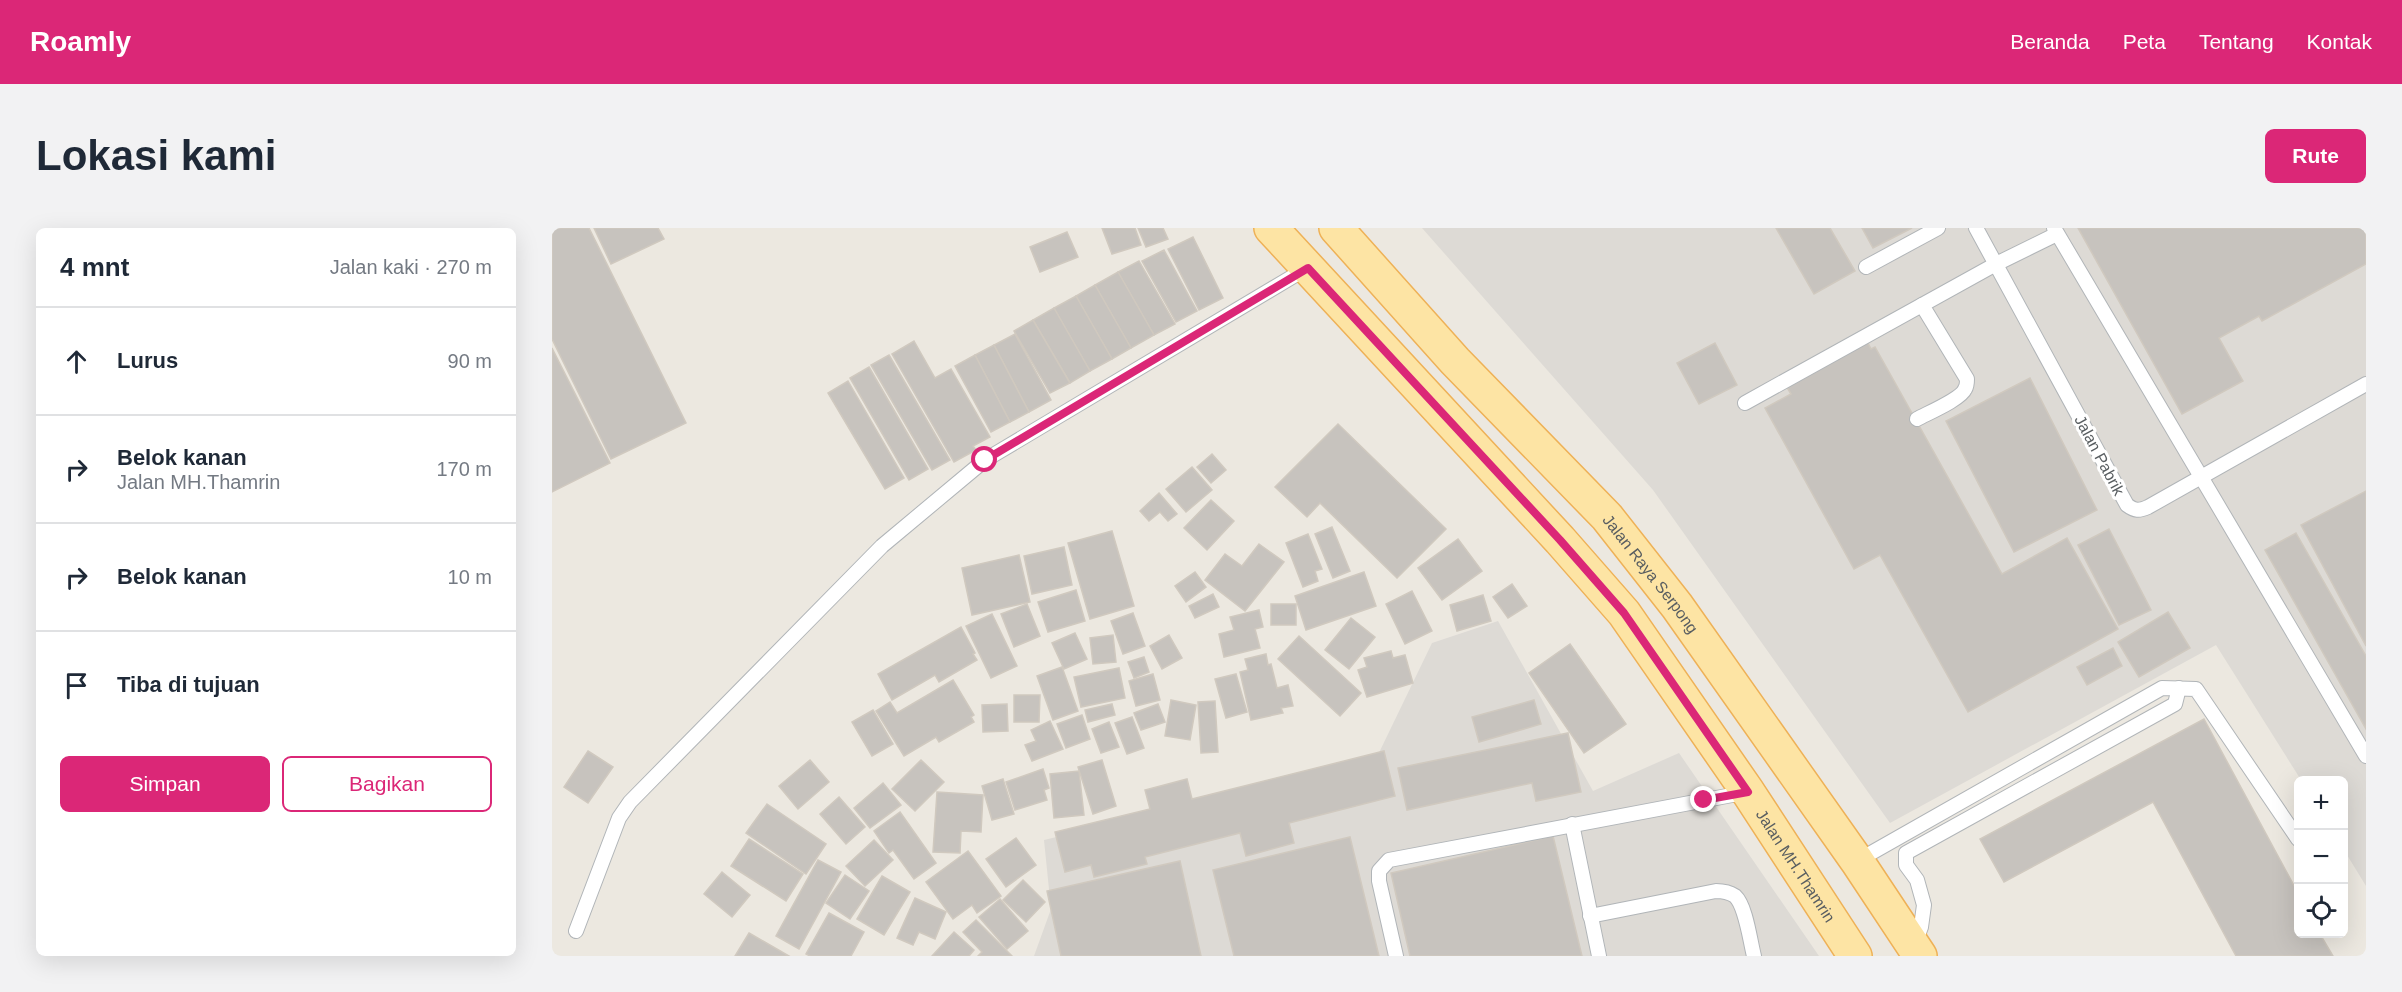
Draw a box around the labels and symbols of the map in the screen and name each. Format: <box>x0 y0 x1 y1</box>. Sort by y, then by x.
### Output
street label: Jalan Pabrik <box>2071 412 2128 499</box>
route start <box>971 446 997 472</box>
street label: Jalan Raya Serpong <box>1599 511 1701 637</box>
route end <box>1690 786 1716 812</box>
street label: Jalan MH.Thamrin <box>1753 806 1838 925</box>

